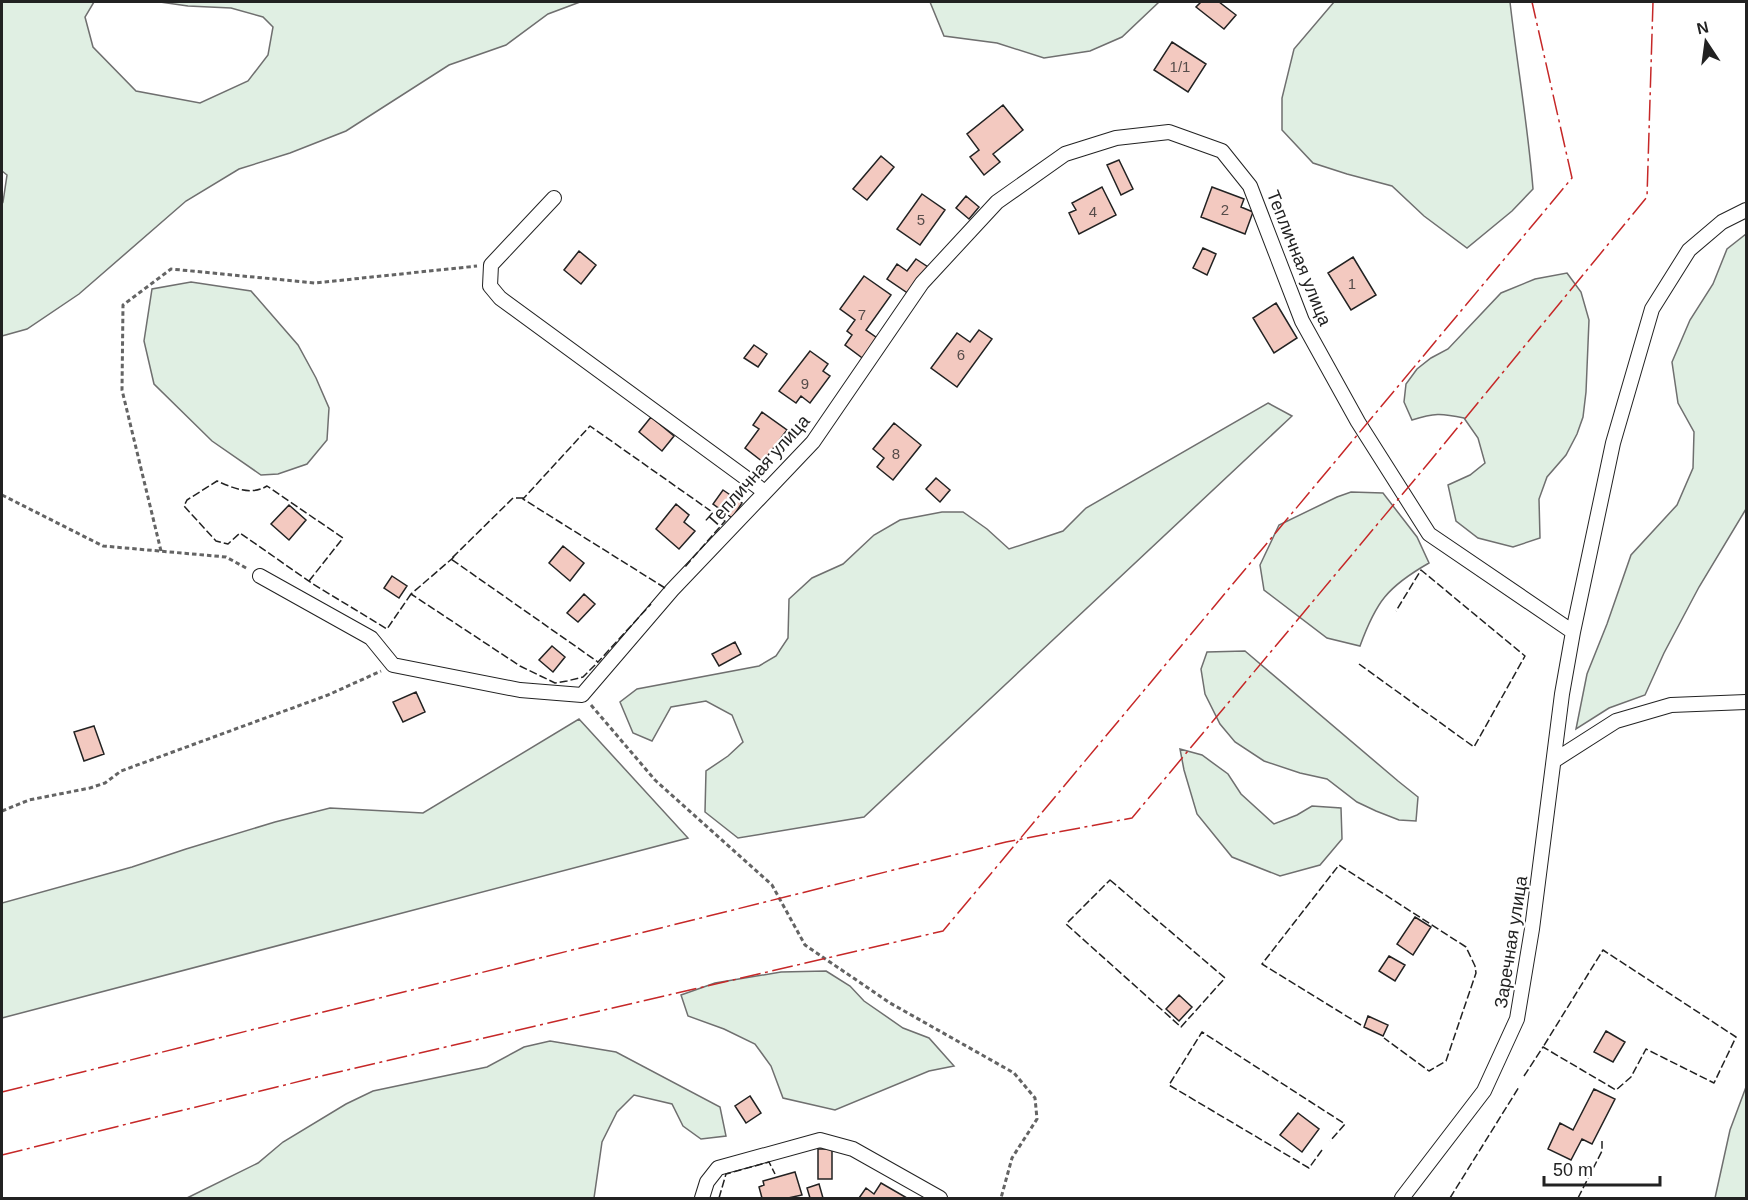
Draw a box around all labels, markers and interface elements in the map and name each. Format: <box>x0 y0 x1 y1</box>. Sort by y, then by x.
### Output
north arrow <box>1676 12 1736 72</box>
text: N <box>1695 18 1710 37</box>
house number: 1/1 <box>1170 58 1190 75</box>
street label: Тепличная улица <box>1263 188 1336 329</box>
house number: 2 <box>1221 201 1229 218</box>
house number: 4 <box>1089 203 1097 220</box>
house number: 5 <box>917 211 925 228</box>
house number: 1 <box>1348 275 1356 292</box>
house number: 7 <box>858 306 866 323</box>
house number: 6 <box>957 346 965 363</box>
house number: 9 <box>801 375 809 392</box>
street label: Тепличная улица <box>702 410 814 531</box>
house number: 8 <box>892 445 900 462</box>
street label: Заречная улица <box>1491 873 1532 1010</box>
scale bar <box>1544 1149 1660 1187</box>
text: 50 m <box>1553 1160 1593 1180</box>

